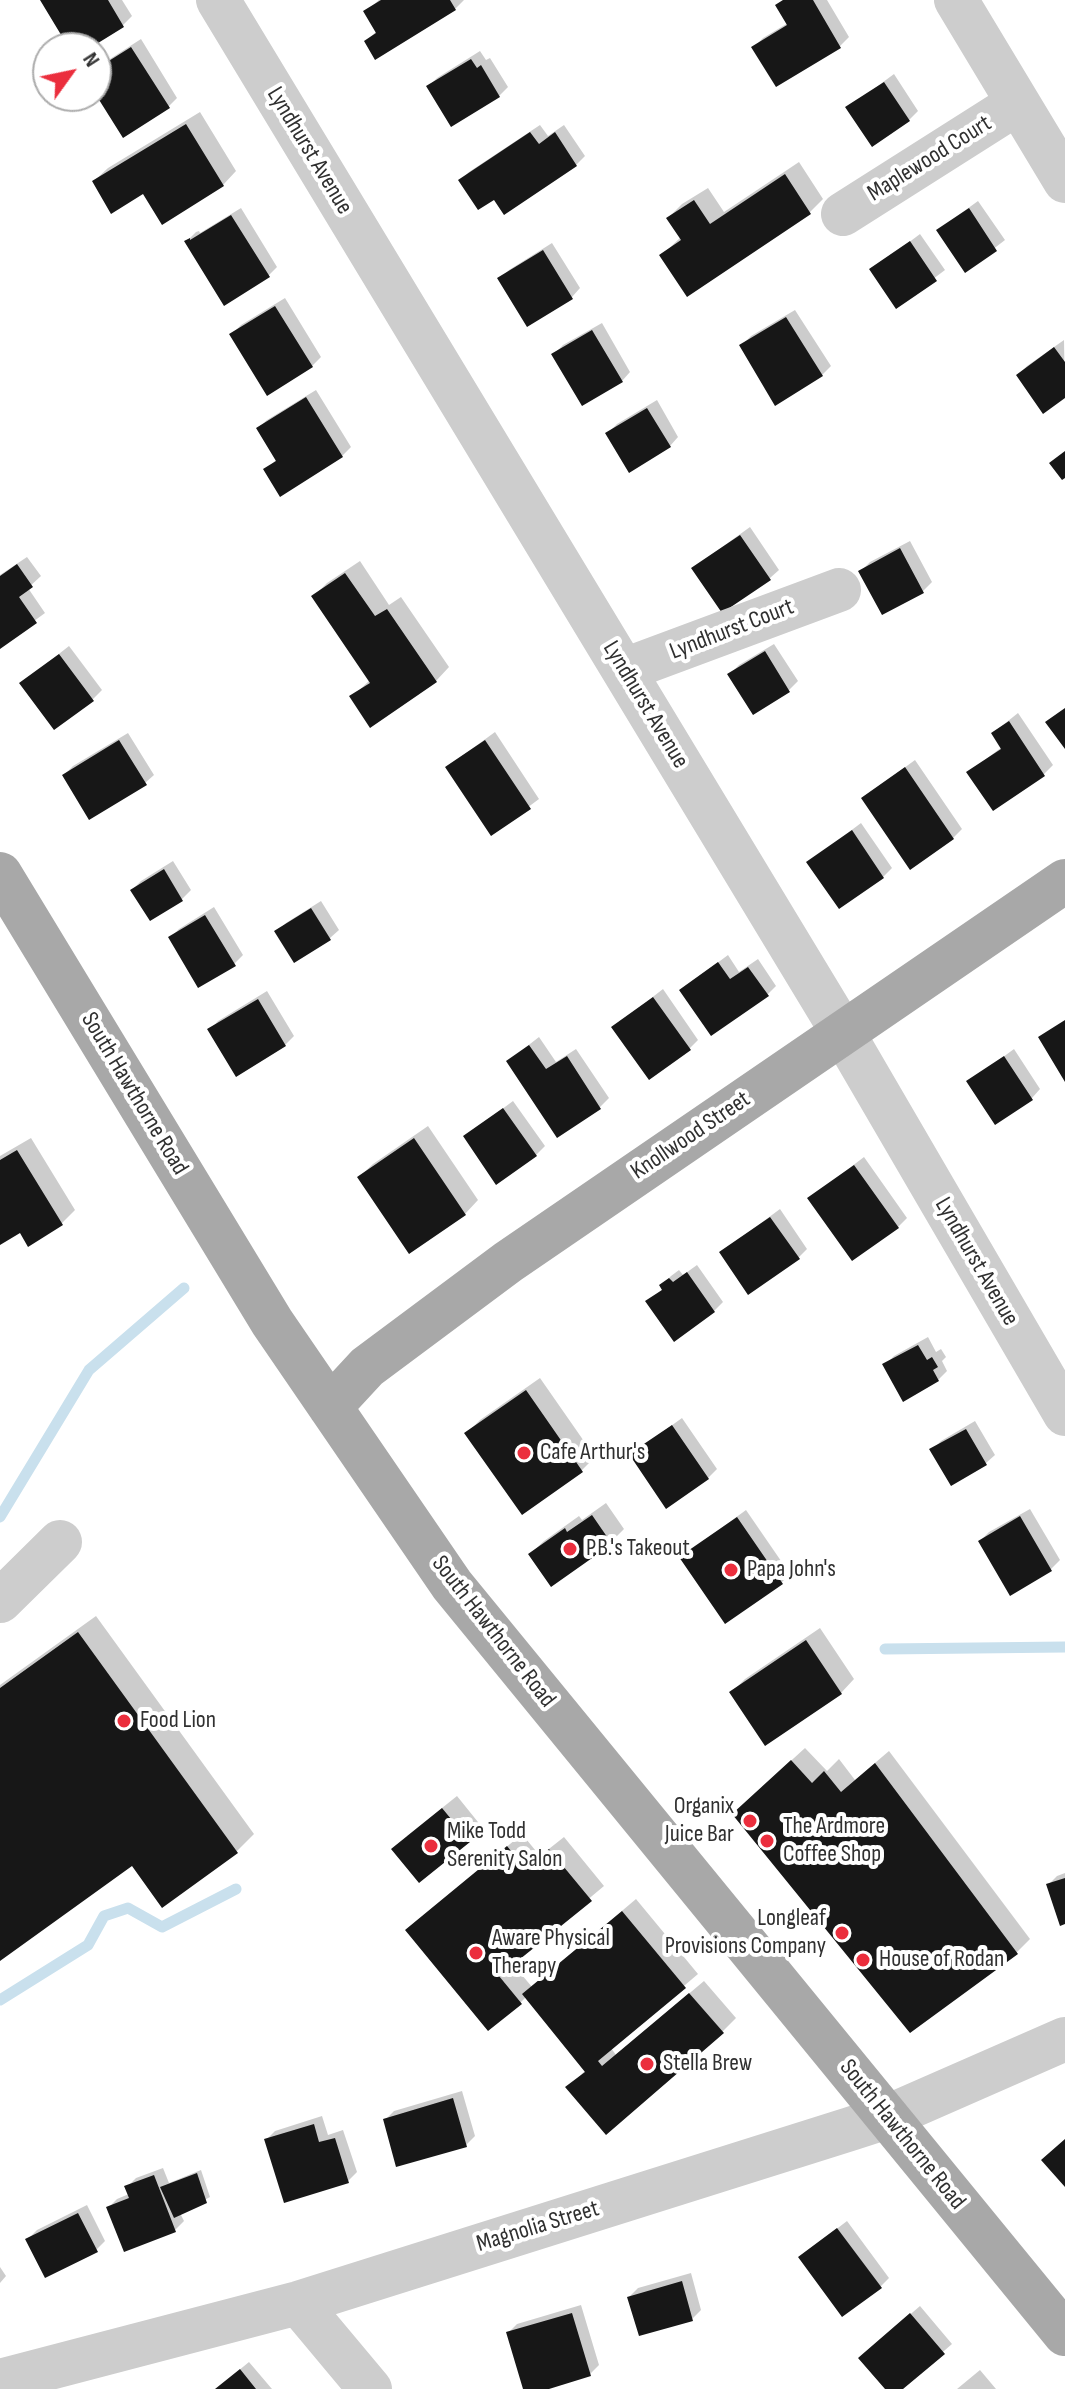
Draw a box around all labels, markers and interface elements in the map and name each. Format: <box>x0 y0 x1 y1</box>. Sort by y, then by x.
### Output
north arrow <box>32 32 112 112</box>
text: N <box>76 47 105 72</box>
street label: Lyndhurst Avenue <box>260 82 358 220</box>
street label: Maplewood Court <box>863 110 997 208</box>
street label: Lyndhurst Court <box>666 593 798 667</box>
street label: Lyndhurst Avenue <box>596 636 694 774</box>
street label: South Hawthorne Road <box>74 1007 194 1181</box>
street label: Knollwood Street <box>626 1086 756 1186</box>
street label: Lyndhurst Avenue <box>928 1193 1024 1331</box>
place label: Cafe Arthur's <box>540 1439 645 1467</box>
marker: Cafe Arthur's <box>515 1444 533 1462</box>
place label: P.B.'s Takeout <box>586 1535 690 1563</box>
marker: P.B.'s Takeout <box>561 1540 579 1558</box>
street label: South Hawthorne Road <box>425 1550 561 1714</box>
place label: Papa John's <box>747 1556 836 1584</box>
marker: Papa John's <box>722 1561 740 1579</box>
place label: Food Lion <box>140 1707 216 1735</box>
marker: Food Lion <box>115 1712 133 1730</box>
place label: Organix Juice Bar <box>665 1793 734 1849</box>
marker: Organix Juice Bar <box>741 1812 759 1830</box>
place label: The Ardmore Coffee Shop <box>783 1813 885 1869</box>
place label: Mike Todd Serenity Salon <box>447 1818 562 1874</box>
marker: The Ardmore Coffee Shop <box>758 1832 776 1850</box>
marker: Mike Todd Serenity Salon <box>422 1837 440 1855</box>
place label: Longleaf Provisions Company <box>665 1905 826 1961</box>
marker: Longleaf Provisions Company <box>833 1924 851 1942</box>
place label: Aware Physical Therapy <box>492 1925 610 1981</box>
marker: Aware Physical Therapy <box>467 1944 485 1962</box>
place label: House of Rodan <box>879 1946 1004 1974</box>
marker: House of Rodan <box>854 1951 872 1969</box>
place label: Stella Brew <box>663 2050 752 2078</box>
street label: South Hawthorne Road <box>833 2054 971 2216</box>
marker: Stella Brew <box>638 2055 656 2073</box>
street label: Magnolia Street <box>473 2195 603 2259</box>

